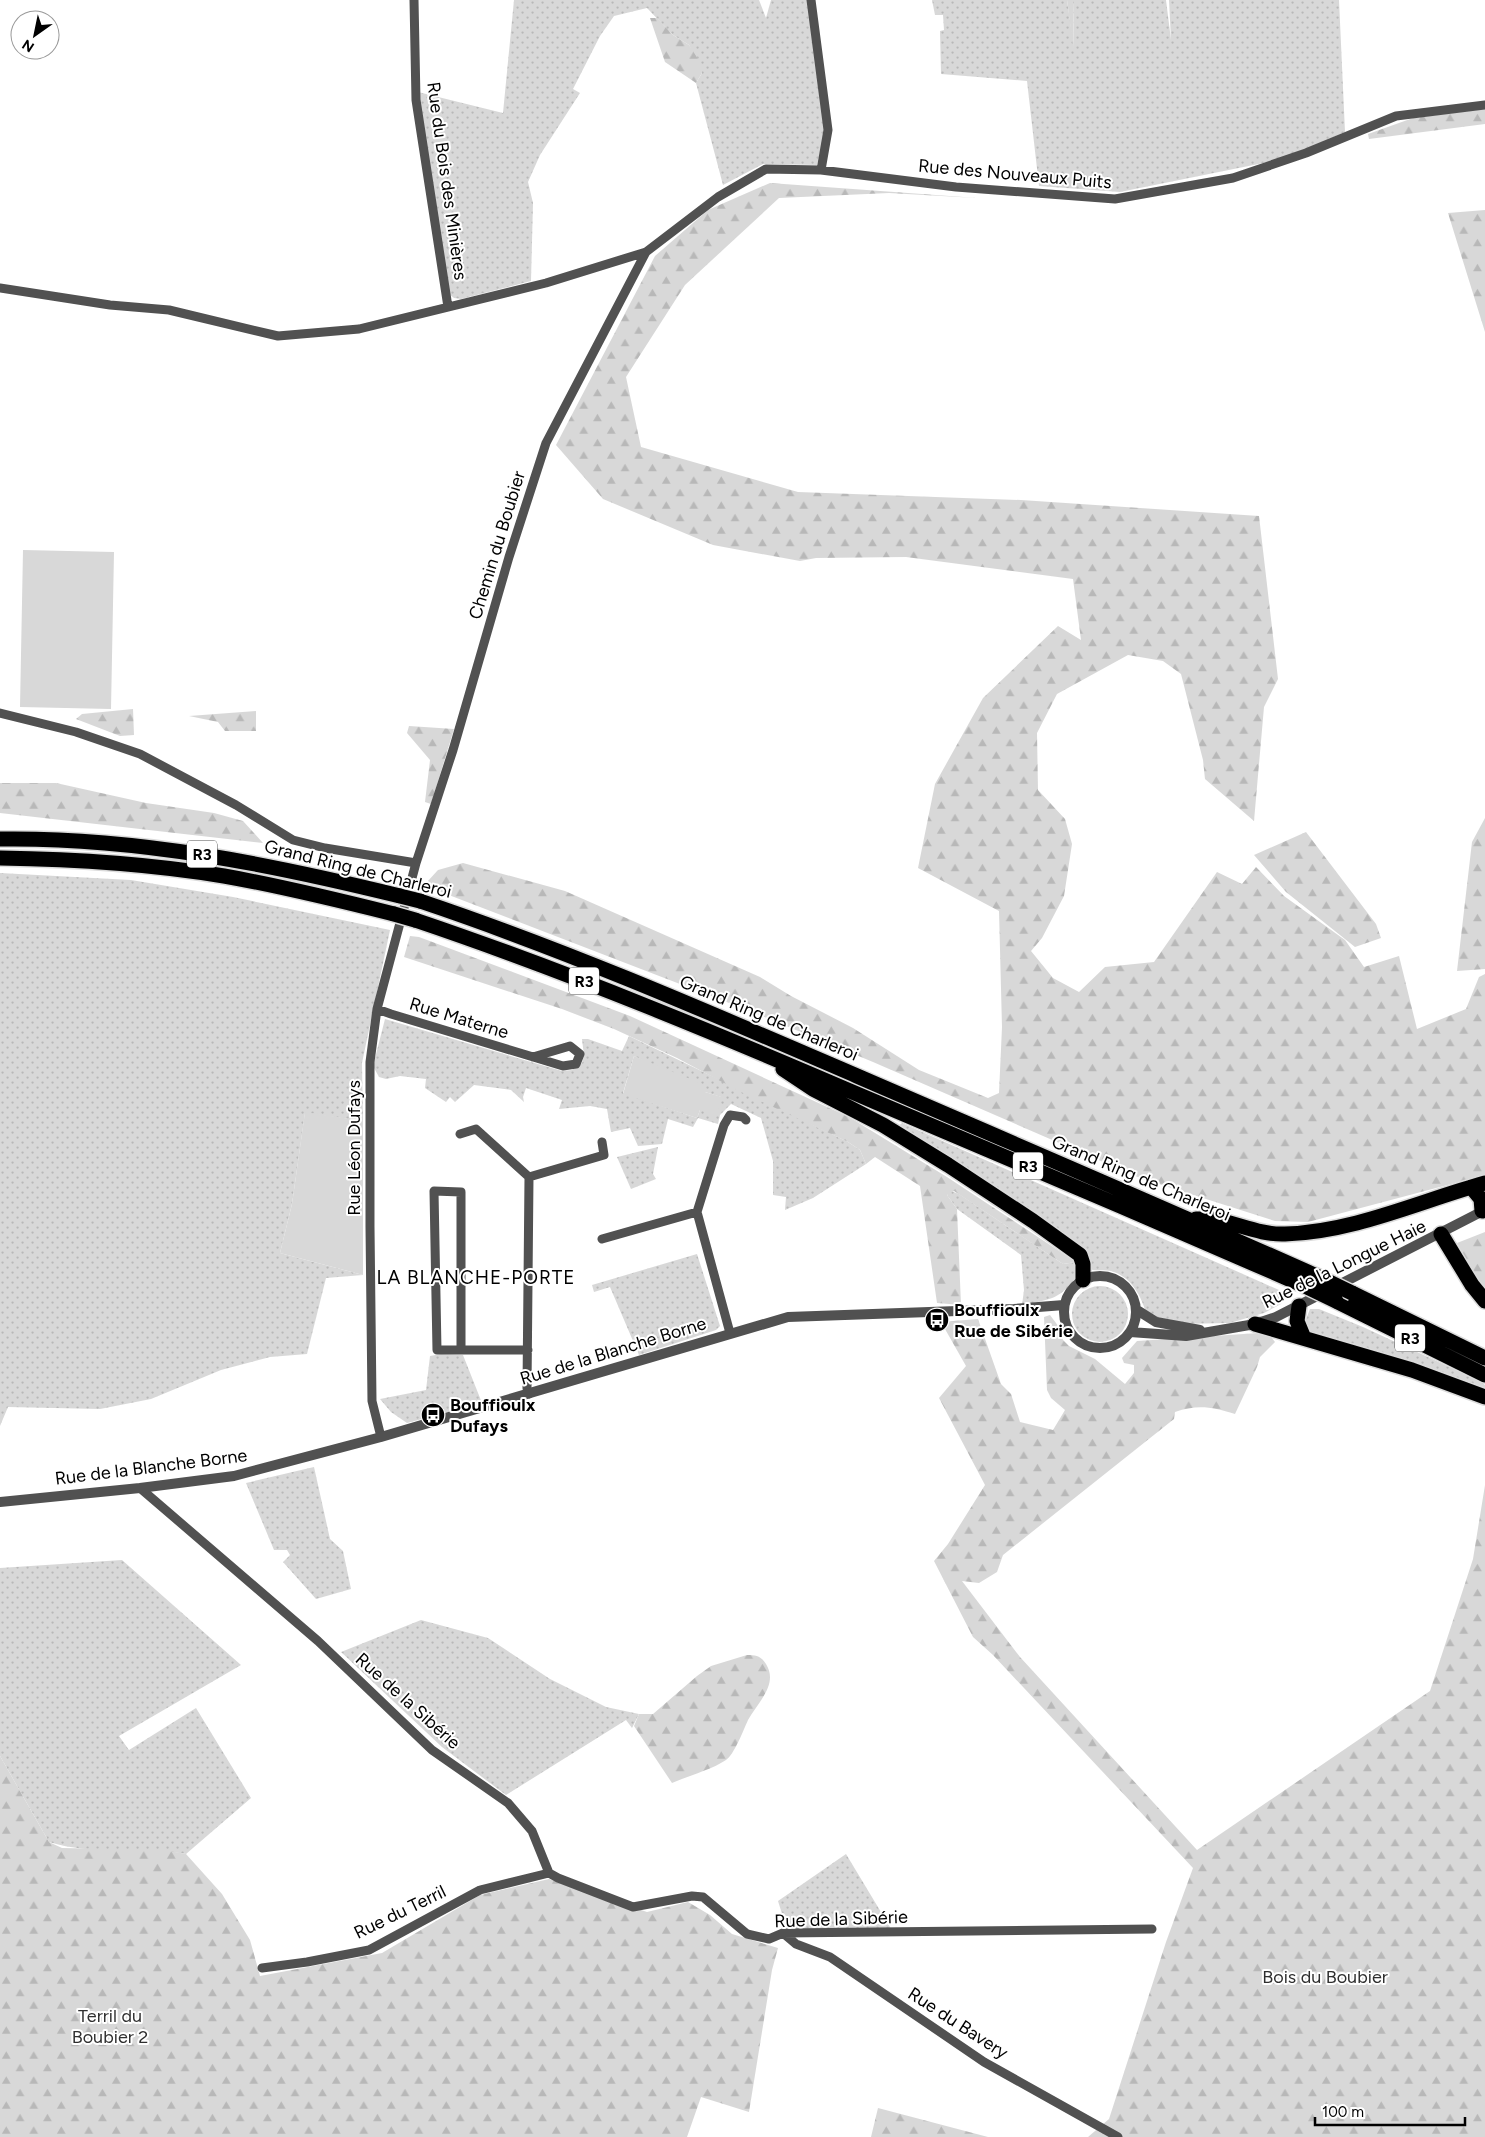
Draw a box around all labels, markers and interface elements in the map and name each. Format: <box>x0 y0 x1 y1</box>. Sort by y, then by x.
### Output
north arrow <box>10 10 60 60</box>
text: N <box>19 35 37 56</box>
street label: Rue du Bois des Minières <box>422 80 472 282</box>
street label: Rue des Nouveaux Puits <box>917 155 1113 193</box>
street label: Chemin du Boubier <box>464 468 530 622</box>
street label: Grand Ring de Charleroi <box>262 835 454 903</box>
road number: R3 <box>187 841 217 868</box>
road number: R3 <box>569 968 599 994</box>
street label: Grand Ring de Charleroi <box>676 970 862 1066</box>
street label: Rue Materne <box>407 992 511 1044</box>
street label: Rue Léon Dufays <box>343 1080 365 1216</box>
street label: Grand Ring de Charleroi <box>1048 1130 1234 1226</box>
road number: R3 <box>1013 1152 1043 1180</box>
street label: Rue de la Longue Haie <box>1259 1215 1430 1313</box>
district label: LA BLANCHE-PORTE <box>377 1266 575 1289</box>
place label: Bouffioulx Rue de Sibérie <box>954 1299 1073 1342</box>
bus stop icon: Bouffioulx Rue de Sibérie <box>924 1307 950 1333</box>
street label: Rue de la Blanche Borne <box>517 1312 709 1390</box>
road number: R3 <box>1395 1325 1425 1352</box>
place label: Bouffioulx Dufays <box>450 1394 536 1437</box>
bus stop icon: Bouffioulx Dufays <box>420 1402 446 1428</box>
street label: Rue de la Blanche Borne <box>54 1444 249 1490</box>
street label: Rue de la Sibérie <box>351 1648 465 1754</box>
street label: Rue du Terril <box>350 1880 450 1944</box>
street label: Rue de la Sibérie <box>774 1906 908 1932</box>
park label: Bois du Boubier <box>1262 1966 1388 1988</box>
street label: Rue du Bavery <box>904 1982 1013 2064</box>
park label: Terril du Boubier 2 <box>72 2005 148 2048</box>
scale bar <box>1315 2094 1465 2126</box>
text: 100 m <box>1322 2103 1364 2121</box>

